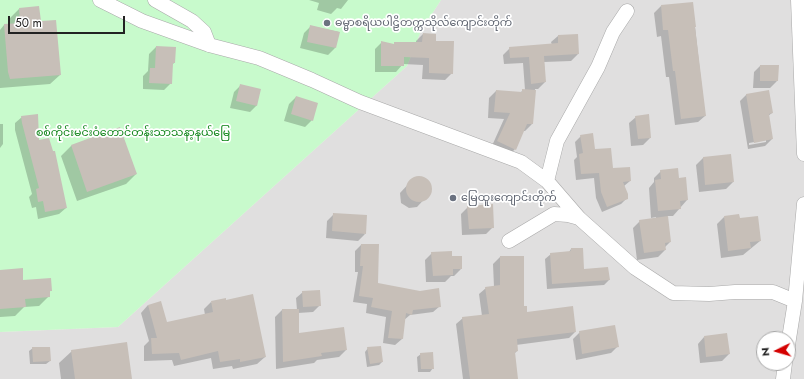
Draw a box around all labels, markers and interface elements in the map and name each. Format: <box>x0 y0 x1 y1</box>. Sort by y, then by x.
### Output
scale bar <box>10 8 127 34</box>
text: 50 m <box>15 14 42 32</box>
place label: ဓမ္မာစရိယပါဠိတက္ကသိုလ်ကျောင်းတိုက် <box>335 16 512 30</box>
marker: ဓမ္မာစရိယပါဠိတက္ကသိုလ်ကျောင်းတိုက် <box>322 18 332 28</box>
park label: စစ်ကိုင်းမင်းဝံတောင်တန်းသာသနာ့နယ်မြေ <box>36 126 230 140</box>
place label: မြေထူးကျောင်းတိုက် <box>461 191 557 205</box>
marker: မြေထူးကျောင်းတိုက် <box>448 193 458 203</box>
north arrow <box>756 331 796 371</box>
text: N <box>757 347 773 357</box>

